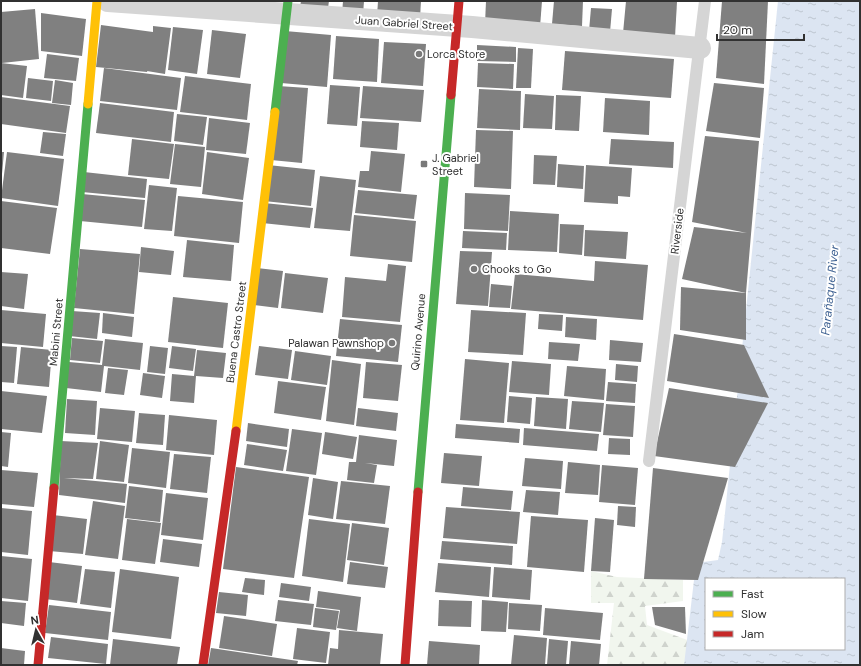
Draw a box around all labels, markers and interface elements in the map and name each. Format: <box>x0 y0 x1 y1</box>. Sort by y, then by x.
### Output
street label: Juan Gabriel Street <box>355 13 453 33</box>
scale bar <box>717 16 804 42</box>
text: 20 m <box>723 22 752 38</box>
place label: Lorca Store <box>427 47 485 61</box>
marker: Lorca Store <box>414 49 424 59</box>
place label: J. Gabriel Street <box>432 151 479 178</box>
marker: J. Gabriel Street <box>419 159 429 169</box>
street label: Riverside <box>667 207 687 255</box>
water label: Parañaque River <box>817 244 843 336</box>
place label: Chooks to Go <box>482 262 551 276</box>
marker: Chooks to Go <box>469 264 479 274</box>
street label: Buena Castro Street <box>223 280 249 384</box>
street label: Quirino Avenue <box>408 293 428 371</box>
street label: Mabini Street <box>46 298 66 366</box>
place label: Palawan Pawnshop <box>288 336 384 350</box>
marker: Palawan Pawnshop <box>387 338 397 348</box>
legend <box>705 578 845 650</box>
text: Fast <box>741 586 764 602</box>
text: Slow <box>741 606 767 622</box>
north arrow <box>16 610 56 650</box>
text: N <box>30 613 40 628</box>
text: Jam <box>741 626 764 642</box>

